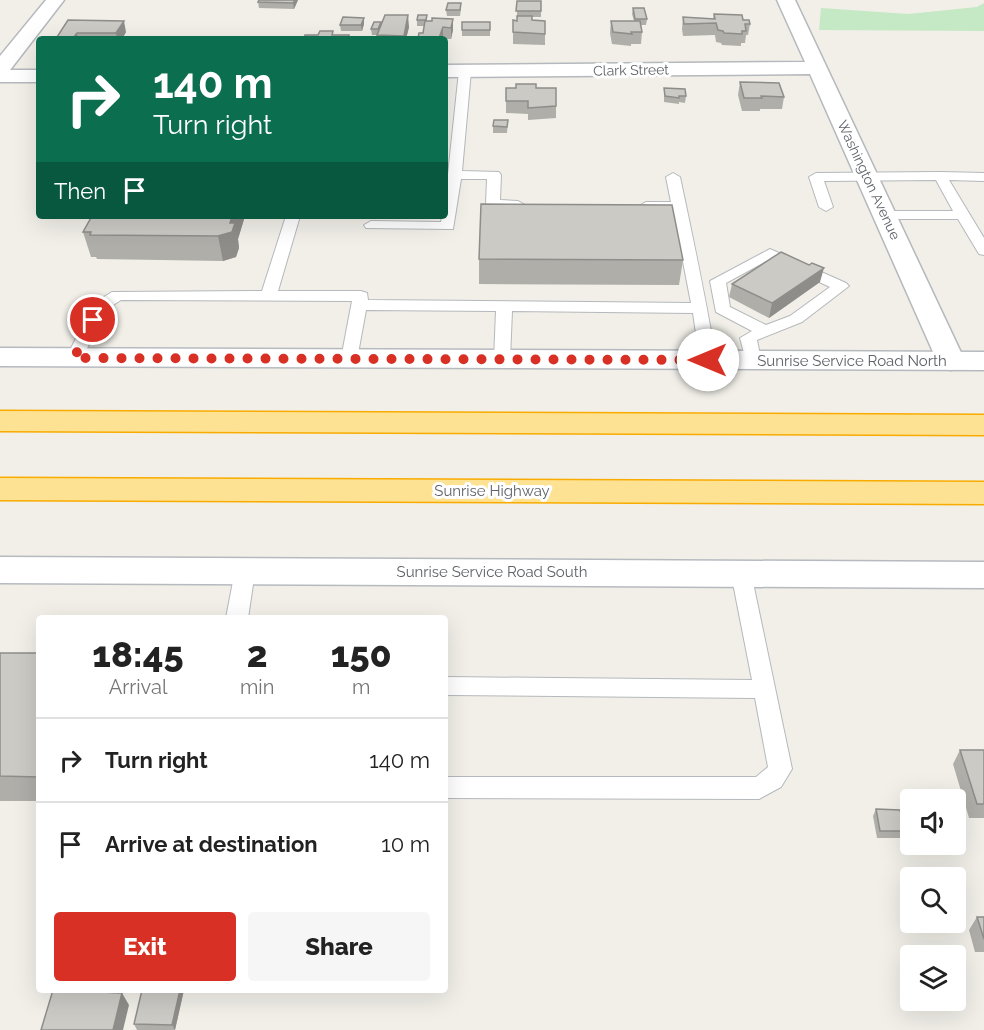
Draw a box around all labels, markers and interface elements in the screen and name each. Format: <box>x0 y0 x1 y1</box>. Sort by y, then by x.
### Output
text: 140 m <box>153 59 273 108</box>
icon: right <box>54 60 132 138</box>
street label: Clark Street <box>593 61 669 79</box>
text: Turn right <box>153 109 272 140</box>
street label: Washington Avenue <box>834 118 904 242</box>
icon: arrive <box>118 174 151 207</box>
text: Then <box>54 178 106 204</box>
pin <box>67 294 118 345</box>
icon: arrive <box>76 303 109 336</box>
position arrow <box>676 328 740 392</box>
street label: Sunrise Service Road North <box>757 352 947 370</box>
street label: Sunrise Highway <box>434 482 550 500</box>
street label: Sunrise Service Road South <box>397 563 587 581</box>
text: 18:45 <box>92 633 184 675</box>
text: 2 <box>247 633 268 675</box>
text: 150 <box>331 633 392 675</box>
text: Arrival <box>109 675 167 699</box>
text: min <box>240 675 274 699</box>
text: m <box>352 675 370 699</box>
icon: right <box>54 744 87 777</box>
text: Turn right <box>105 747 208 773</box>
text: 140 m <box>369 747 430 773</box>
map controls <box>900 789 966 1011</box>
button: sound <box>900 789 966 855</box>
icon: arrive <box>54 828 87 861</box>
text: Arrive at destination <box>105 831 318 857</box>
text: 10 m <box>381 831 430 857</box>
button: search <box>900 867 966 933</box>
button: Exit <box>54 912 236 981</box>
button: Share <box>248 912 430 981</box>
button: layers <box>900 945 966 1011</box>

